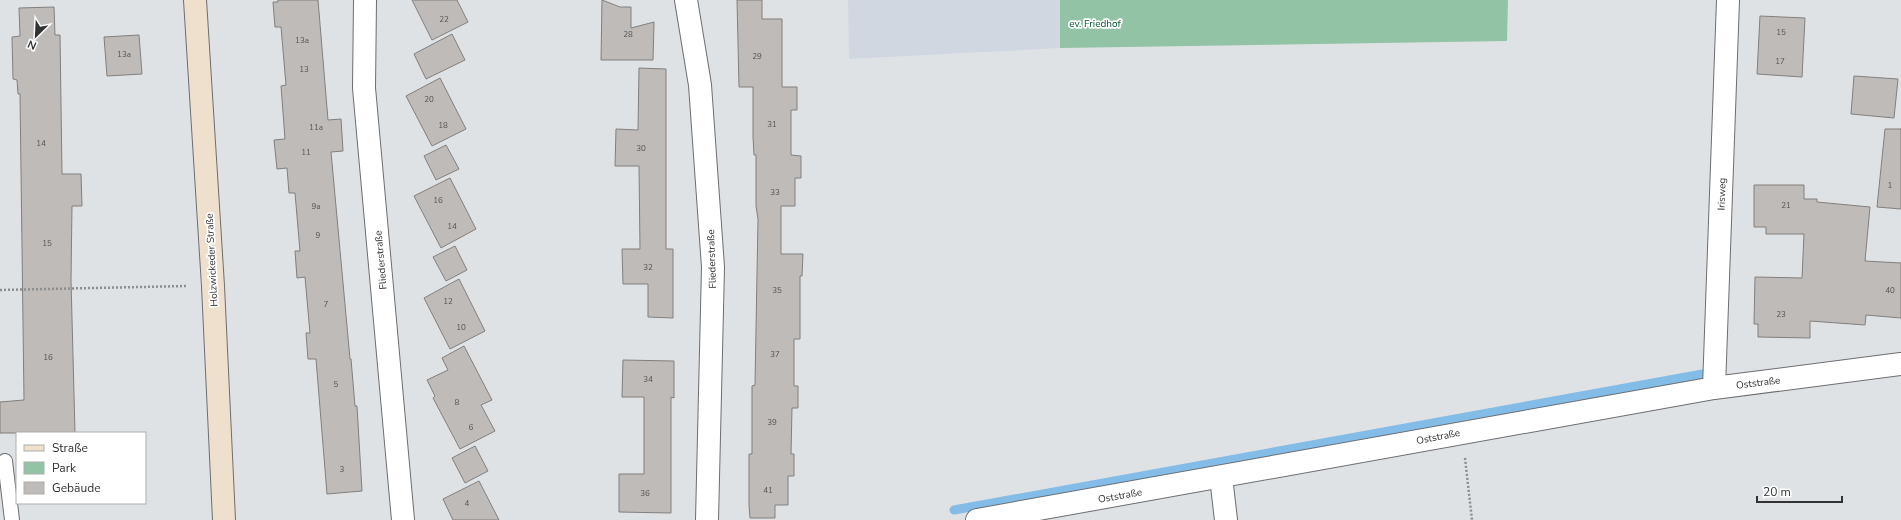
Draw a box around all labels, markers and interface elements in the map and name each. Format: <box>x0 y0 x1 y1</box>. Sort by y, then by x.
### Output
house number: 22 <box>439 14 449 25</box>
north arrow <box>16 16 56 56</box>
park label: ev. Friedhof <box>1069 17 1122 31</box>
house number: 15 <box>1776 27 1786 38</box>
house number: 28 <box>623 29 633 40</box>
house number: 13a <box>295 35 309 46</box>
text: N <box>25 36 39 53</box>
house number: 13a <box>117 49 131 60</box>
house number: 29 <box>752 51 762 62</box>
house number: 17 <box>1775 56 1785 67</box>
house number: 13 <box>299 64 309 75</box>
house number: 20 <box>424 94 434 105</box>
house number: 31 <box>767 119 777 130</box>
house number: 18 <box>438 120 448 131</box>
house number: 11a <box>309 122 323 133</box>
house number: 14 <box>36 138 46 149</box>
house number: 30 <box>636 143 646 154</box>
house number: 11 <box>301 147 311 158</box>
street label: Irisweg <box>1714 177 1730 211</box>
house number: 1 <box>1888 180 1893 191</box>
house number: 33 <box>770 187 780 198</box>
house number: 16 <box>433 195 443 206</box>
house number: 21 <box>1781 200 1791 211</box>
house number: 9a <box>311 201 321 212</box>
street label: Holzwickeder Straße <box>203 213 221 307</box>
house number: 14 <box>447 221 457 232</box>
street label: Fliederstraße <box>704 229 720 289</box>
house number: 9 <box>316 230 321 241</box>
street label: Fliederstraße <box>371 230 391 290</box>
house number: 15 <box>42 238 52 249</box>
house number: 32 <box>643 262 653 273</box>
house number: 35 <box>772 285 782 296</box>
house number: 40 <box>1885 285 1895 296</box>
house number: 12 <box>443 296 453 307</box>
house number: 7 <box>324 299 329 310</box>
house number: 23 <box>1776 309 1786 320</box>
house number: 10 <box>456 322 466 333</box>
house number: 37 <box>770 349 780 360</box>
house number: 16 <box>43 352 53 363</box>
street label: Oststraße <box>1735 373 1781 393</box>
house number: 34 <box>643 374 653 385</box>
house number: 5 <box>334 379 339 390</box>
house number: 8 <box>455 397 460 408</box>
house number: 39 <box>767 417 777 428</box>
house number: 6 <box>469 422 474 433</box>
street label: Oststraße <box>1415 426 1461 448</box>
legend <box>16 432 146 504</box>
text: Straße <box>52 440 88 456</box>
text: Park <box>52 460 77 476</box>
house number: 3 <box>340 464 345 475</box>
scale bar <box>1757 478 1842 504</box>
text: Gebäude <box>52 480 101 496</box>
text: 20 m <box>1763 484 1791 500</box>
house number: 41 <box>763 485 773 496</box>
street label: Oststraße <box>1097 485 1143 507</box>
house number: 36 <box>640 488 650 499</box>
house number: 4 <box>465 498 470 509</box>

